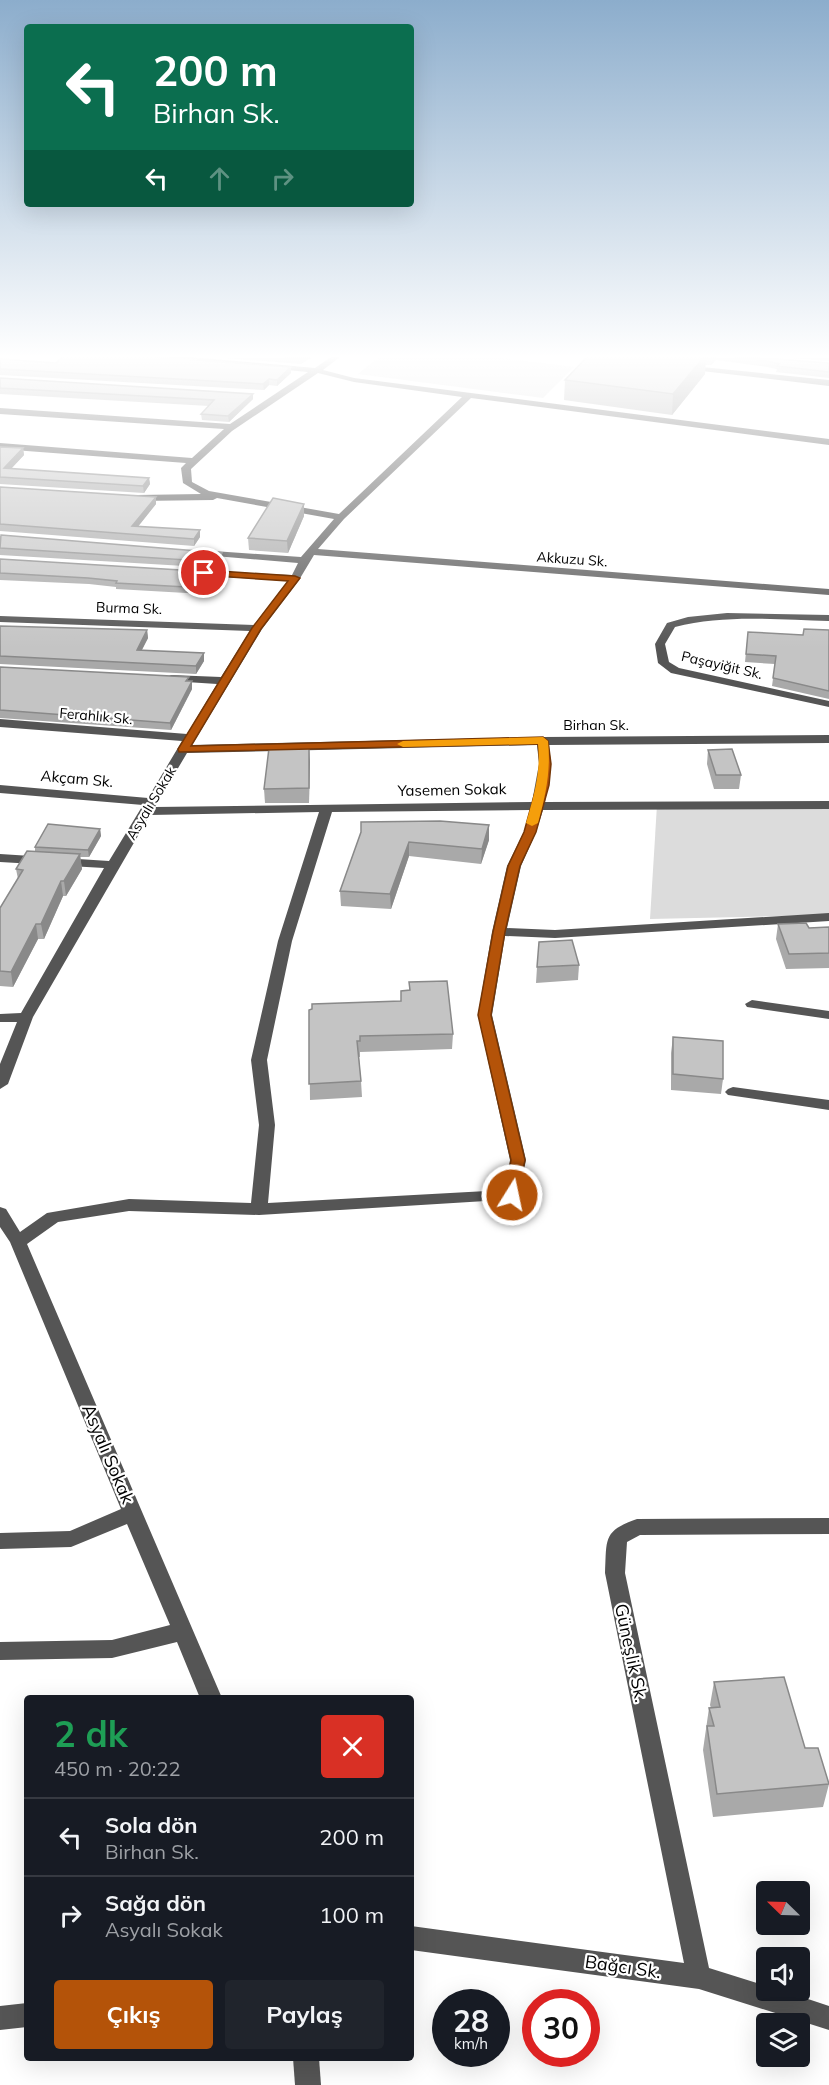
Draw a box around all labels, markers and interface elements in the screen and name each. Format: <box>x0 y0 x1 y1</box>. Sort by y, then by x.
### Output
text: 200 m <box>153 44 278 97</box>
icon: left <box>54 48 132 126</box>
text: Birhan Sk. <box>153 96 280 130</box>
icon: left <box>140 162 173 195</box>
icon: ahead <box>203 162 236 195</box>
icon: right <box>266 162 299 195</box>
pin <box>178 547 229 598</box>
street label: Akkuzu Sk. <box>536 548 608 570</box>
icon: arrive <box>187 556 220 589</box>
street label: Burma Sk. <box>96 598 162 618</box>
street label: Paşayiğit Sk. <box>680 647 764 683</box>
street label: Ferahlık Sk. <box>59 704 133 728</box>
street label: Birhan Sk. <box>563 716 629 734</box>
street label: Asyalı Sokak <box>122 762 180 843</box>
street label: Akçam Sk. <box>40 766 114 791</box>
street label: Yasemen Sokak <box>396 779 507 800</box>
position arrow <box>480 1163 544 1227</box>
street label: Asyalı Sokak <box>77 1400 140 1508</box>
street label: Güneşlik Sk. <box>610 1601 653 1704</box>
text: 2 dk <box>54 1711 128 1756</box>
button: close <box>321 1715 384 1778</box>
text: 450 m · 20:22 <box>54 1756 180 1781</box>
text: Sola dön <box>105 1811 198 1839</box>
icon: left <box>54 1821 87 1854</box>
text: 200 m <box>319 1823 384 1851</box>
text: Birhan Sk. <box>105 1839 199 1864</box>
north arrow <box>756 1881 810 1935</box>
map controls <box>756 1881 810 2067</box>
text: Sağa dön <box>105 1889 206 1917</box>
icon: right <box>54 1899 87 1932</box>
text: 100 m <box>319 1901 384 1929</box>
text: Asyalı Sokak <box>105 1917 223 1942</box>
button: sound <box>756 1947 810 2001</box>
street label: Bağcı Sk. <box>584 1950 663 1983</box>
button: Çıkış <box>54 1980 213 2049</box>
button: Paylaş <box>225 1980 384 2049</box>
speed limit sign: 30 <box>522 1989 600 2067</box>
text: 28 <box>453 2002 489 2040</box>
button: layers <box>756 2013 810 2067</box>
text: km/h <box>454 2034 488 2053</box>

